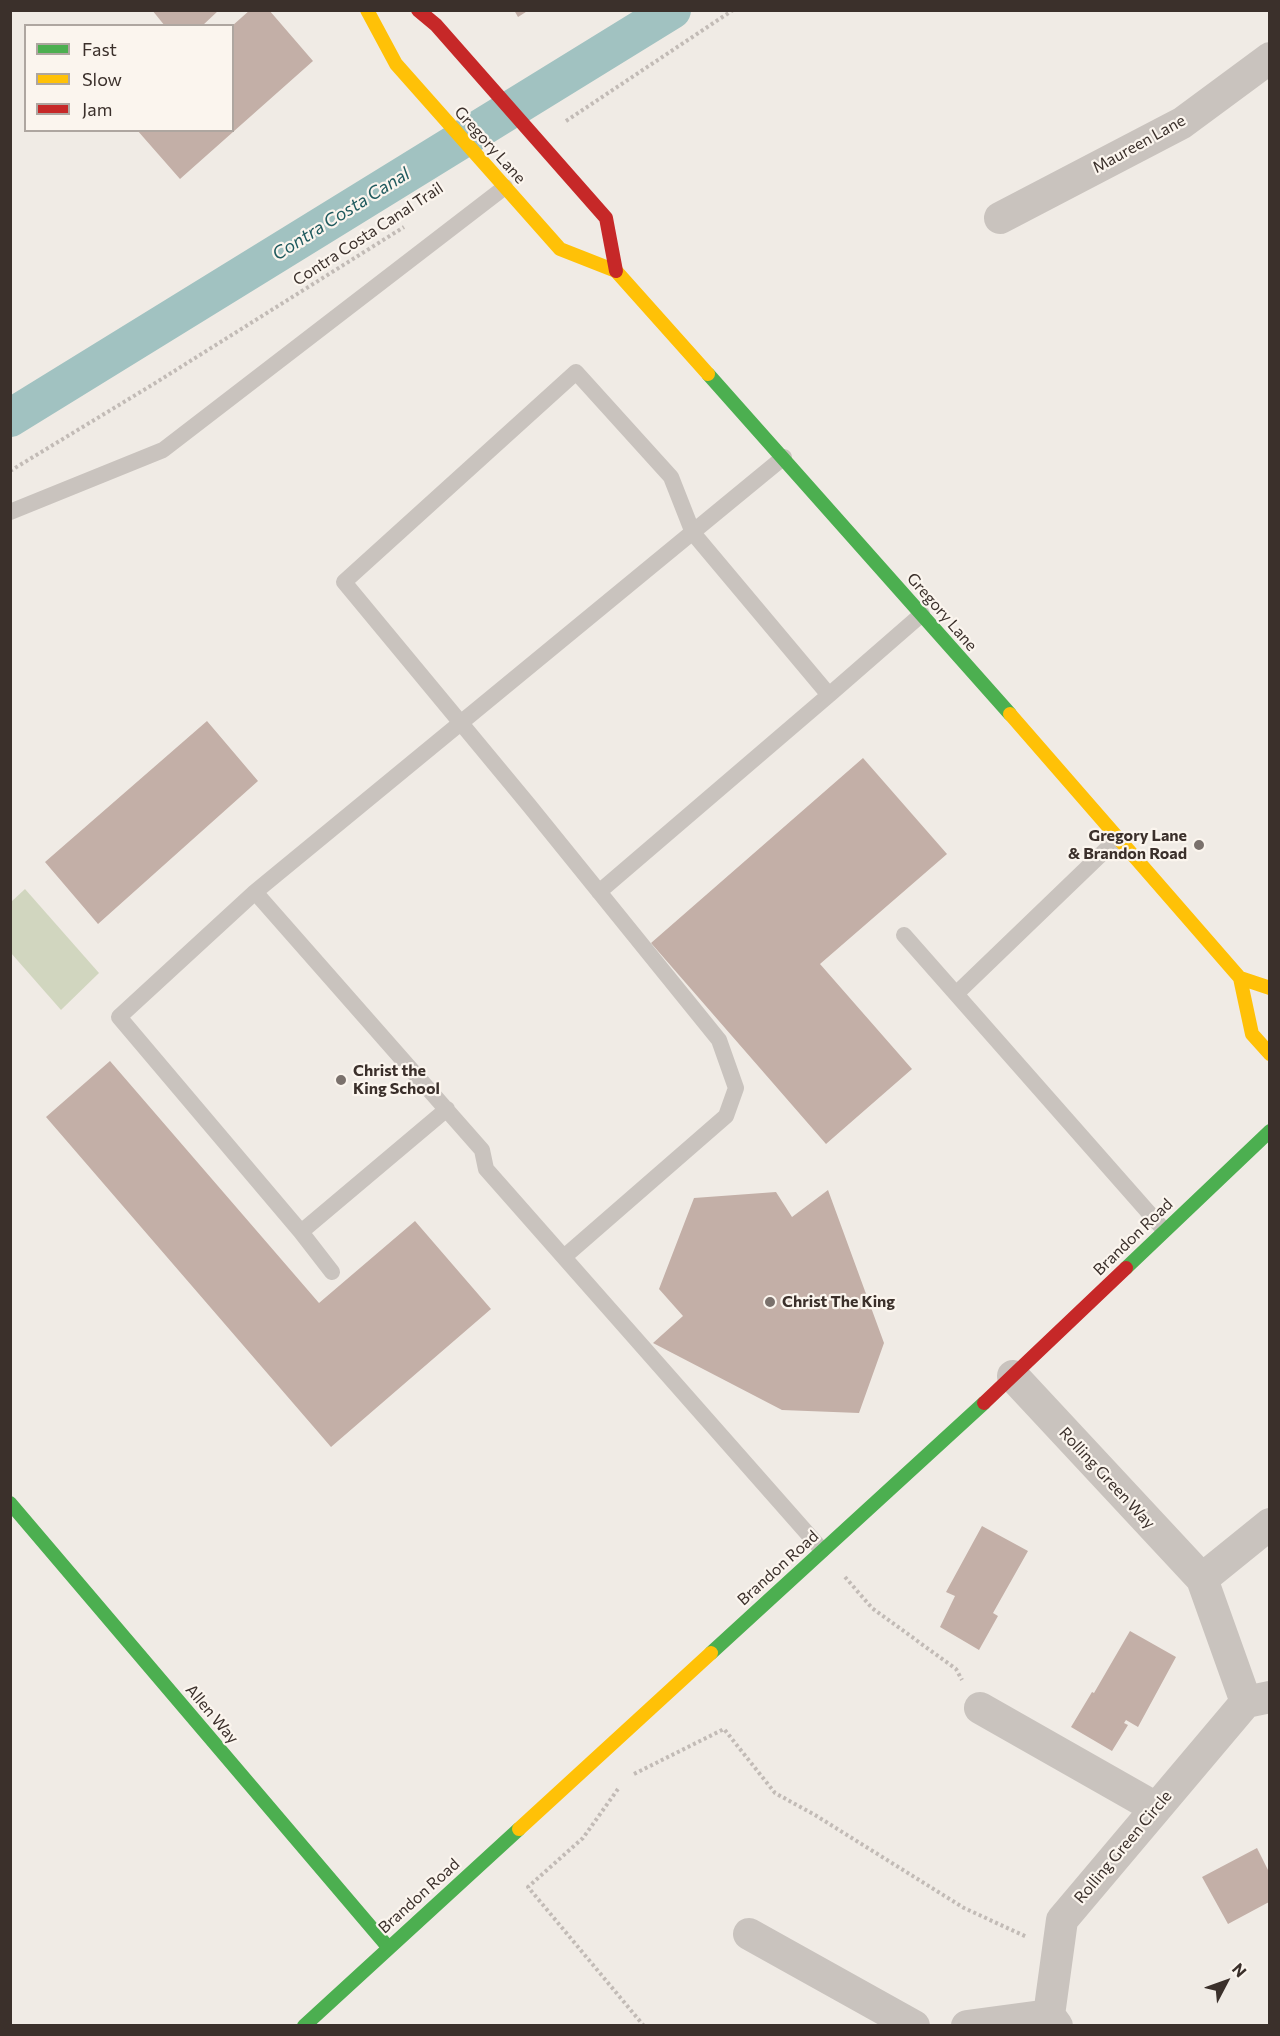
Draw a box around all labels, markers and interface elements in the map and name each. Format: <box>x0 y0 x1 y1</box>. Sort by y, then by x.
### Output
legend <box>24 24 234 132</box>
text: Fast <box>82 38 117 60</box>
text: Slow <box>82 68 122 90</box>
text: Jam <box>82 98 112 120</box>
street label: Gregory Lane <box>450 102 530 188</box>
street label: Maureen Lane <box>1089 111 1189 177</box>
water label: Contra Costa Canal <box>268 163 414 265</box>
street label: Contra Costa Canal Trail <box>289 178 447 290</box>
street label: Gregory Lane <box>903 569 981 655</box>
place label: Gregory Lane & Brandon Road <box>1068 826 1187 864</box>
marker: Gregory Lane & Brandon Road <box>1192 838 1206 852</box>
place label: Christ the King School <box>353 1061 440 1099</box>
marker: Christ the King School <box>334 1073 348 1087</box>
street label: Brandon Road <box>1089 1194 1177 1280</box>
place label: Christ The King <box>782 1292 895 1312</box>
marker: Christ The King <box>763 1295 777 1309</box>
street label: Rolling Green Way <box>1055 1423 1159 1533</box>
street label: Brandon Road <box>733 1527 823 1609</box>
street label: Allen Way <box>182 1680 242 1748</box>
street label: Rolling Green Circle <box>1070 1787 1176 1907</box>
street label: Brandon Road <box>374 1855 464 1937</box>
north arrow <box>1196 1952 1256 2012</box>
text: N <box>1229 1959 1251 1981</box>

